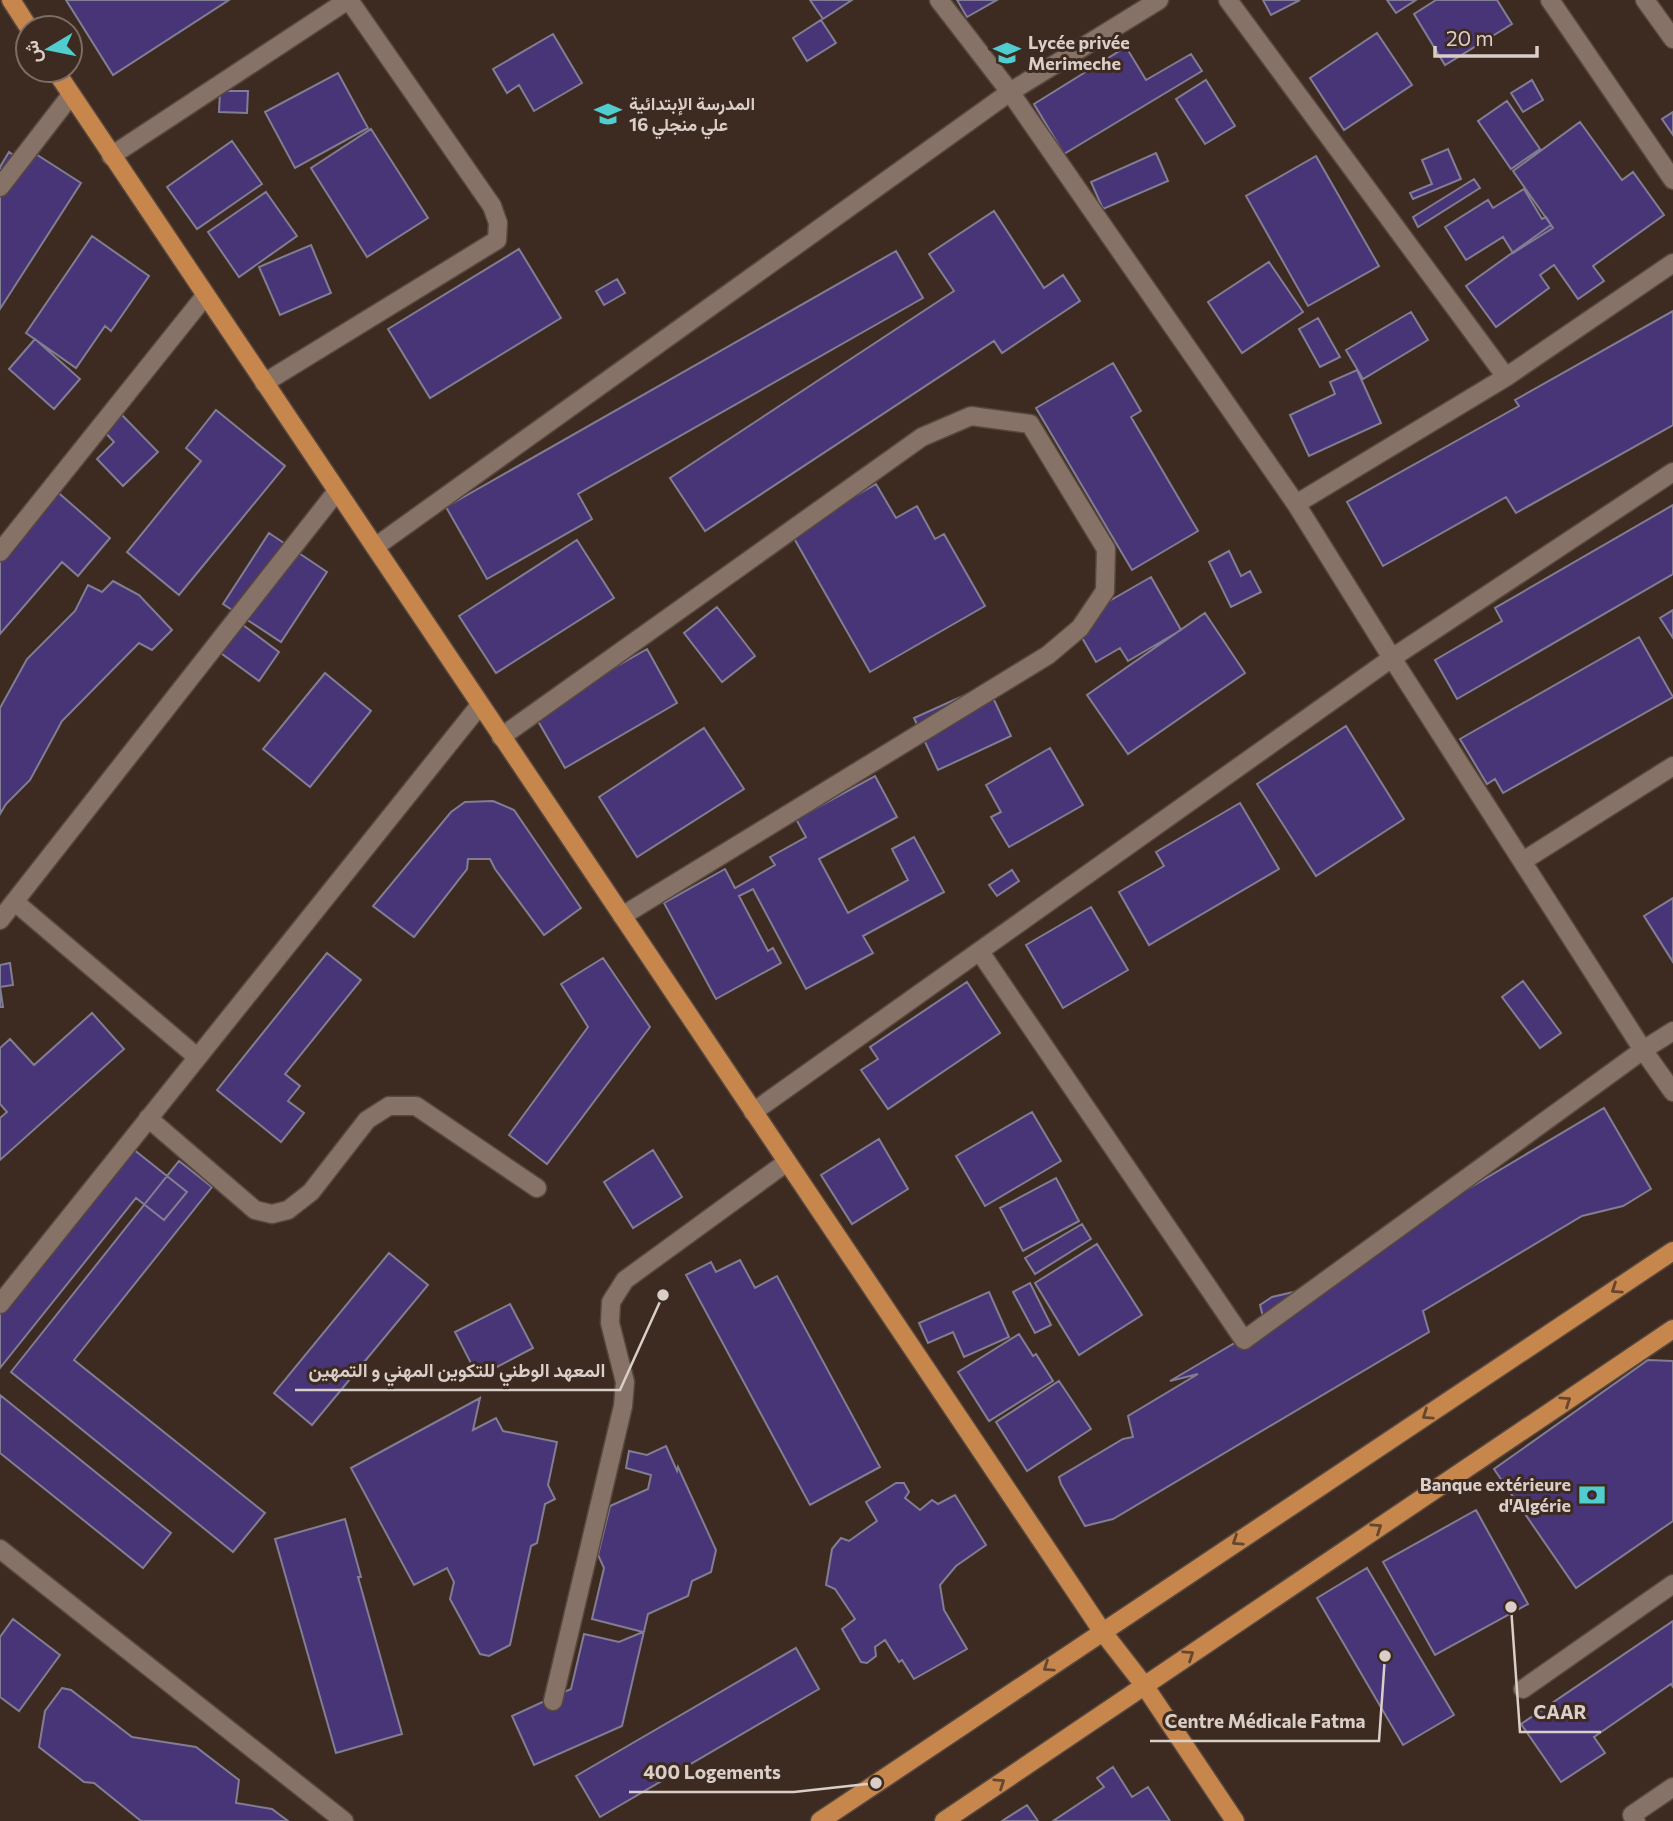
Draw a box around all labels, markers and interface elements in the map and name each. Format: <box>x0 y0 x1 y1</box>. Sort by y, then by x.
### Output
north arrow <box>14 14 84 84</box>
scale bar <box>1435 14 1536 58</box>
text: 20 m <box>1446 25 1494 50</box>
place label: Lycée privée Merimeche <box>1028 31 1130 74</box>
text: ش <box>18 38 46 65</box>
school or university icon: Lycée privée Merimeche <box>992 38 1022 68</box>
place label: المدرسة الإبتدائية علي منجلي 16 <box>629 92 755 140</box>
school or university icon: المدرسة الإبتدائية علي منجلي 16 <box>593 99 623 129</box>
one-way arrow <box>1611 1281 1624 1293</box>
callout: المعهد الوطني للتكوين المهني و التمهين <box>295 1350 620 1390</box>
text: المعهد الوطني للتكوين المهني و التمهين <box>309 1358 605 1387</box>
one-way arrow <box>1558 1397 1571 1409</box>
one-way arrow <box>1421 1407 1434 1420</box>
place label: Banque extérieure d'Algérie <box>1420 1473 1571 1516</box>
bank icon: Banque extérieure d'Algérie <box>1577 1480 1607 1510</box>
one-way arrow <box>1370 1523 1383 1536</box>
one-way arrow <box>1232 1533 1245 1545</box>
one-way arrow <box>1181 1651 1194 1663</box>
one-way arrow <box>1043 1659 1056 1671</box>
callout: CAAR <box>1520 1692 1601 1732</box>
text: CAAR <box>1533 1700 1587 1723</box>
callout: Centre Médicale Fatma <box>1150 1701 1379 1741</box>
text: Centre Médicale Fatma <box>1164 1709 1366 1732</box>
callout: 400 Logements <box>629 1752 794 1792</box>
text: 400 Logements <box>643 1760 781 1783</box>
one-way arrow <box>993 1778 1006 1791</box>

